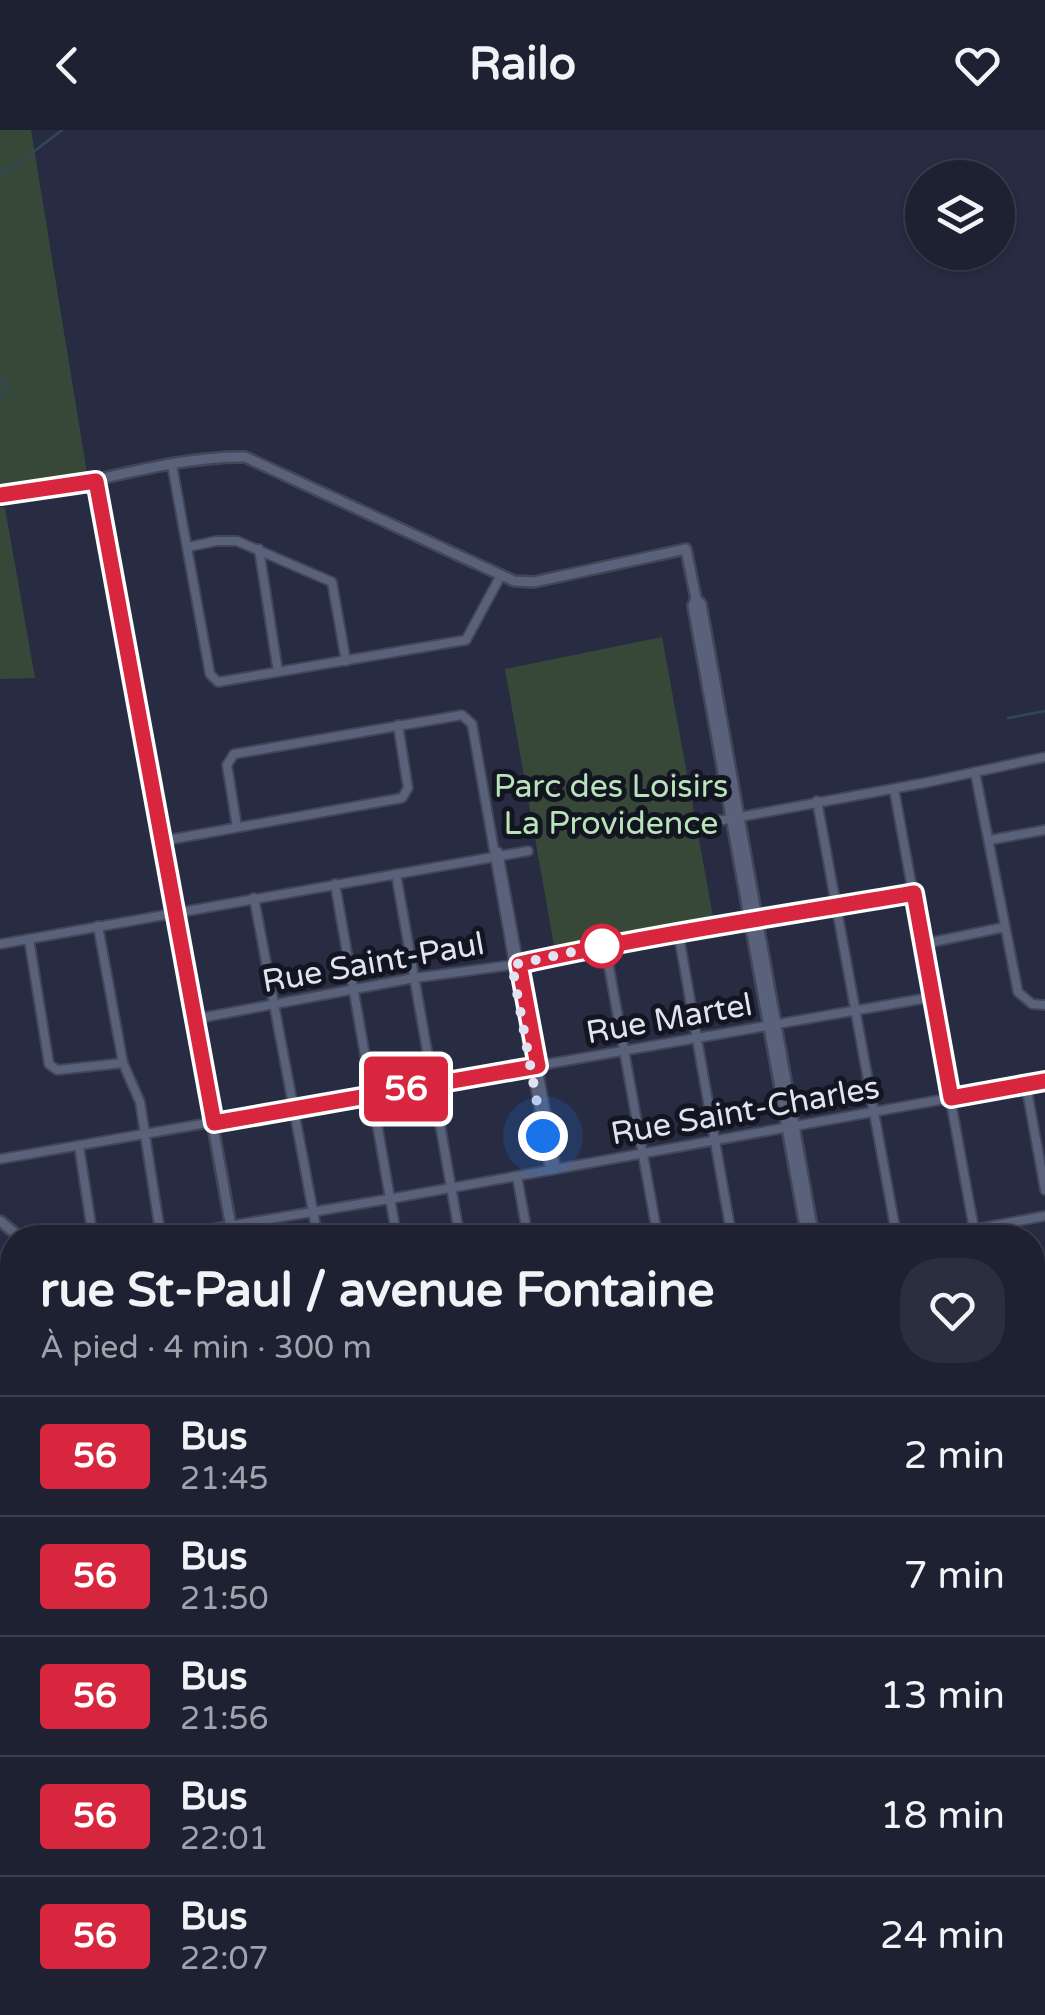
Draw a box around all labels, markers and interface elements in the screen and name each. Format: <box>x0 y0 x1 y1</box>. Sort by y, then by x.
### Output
icon: back <box>40 38 95 93</box>
text: Railo <box>469 38 576 92</box>
icon: heart <box>950 38 1005 93</box>
map controls <box>905 160 1015 270</box>
button: layers <box>905 160 1015 270</box>
park label: Parc des Loisirs La Providence <box>494 768 728 843</box>
street label: Rue Saint-Paul <box>259 925 487 1001</box>
unlabelled marker <box>581 925 623 967</box>
street label: Rue Martel <box>583 986 755 1052</box>
line badge: 56 <box>361 1056 451 1122</box>
text: 56 <box>384 1068 428 1110</box>
street label: Rue Saint-Charles <box>608 1069 882 1153</box>
your location <box>518 1111 568 1161</box>
button: heart <box>900 1258 1005 1363</box>
text: rue St-Paul / avenue Fontaine <box>40 1262 714 1320</box>
text: À pied · 4 min · 300 m <box>40 1329 372 1367</box>
text: Bus <box>180 1414 247 1460</box>
text: 2 min <box>904 1433 1005 1479</box>
text: 56 <box>73 1435 117 1477</box>
text: 21:45 <box>180 1460 269 1498</box>
text: Bus <box>180 1534 247 1580</box>
text: 7 min <box>904 1553 1005 1599</box>
text: 56 <box>73 1555 117 1597</box>
text: 21:50 <box>180 1580 269 1618</box>
text: Bus <box>180 1654 247 1700</box>
text: 13 min <box>880 1673 1005 1719</box>
text: 56 <box>73 1675 117 1717</box>
text: 21:56 <box>180 1700 269 1738</box>
text: Bus <box>180 1774 247 1820</box>
text: 18 min <box>880 1793 1005 1839</box>
text: 56 <box>73 1795 117 1837</box>
text: 22:01 <box>180 1820 269 1858</box>
text: Bus <box>180 1894 247 1940</box>
text: 24 min <box>880 1913 1005 1959</box>
text: 56 <box>73 1915 117 1957</box>
text: 22:07 <box>180 1940 269 1978</box>

